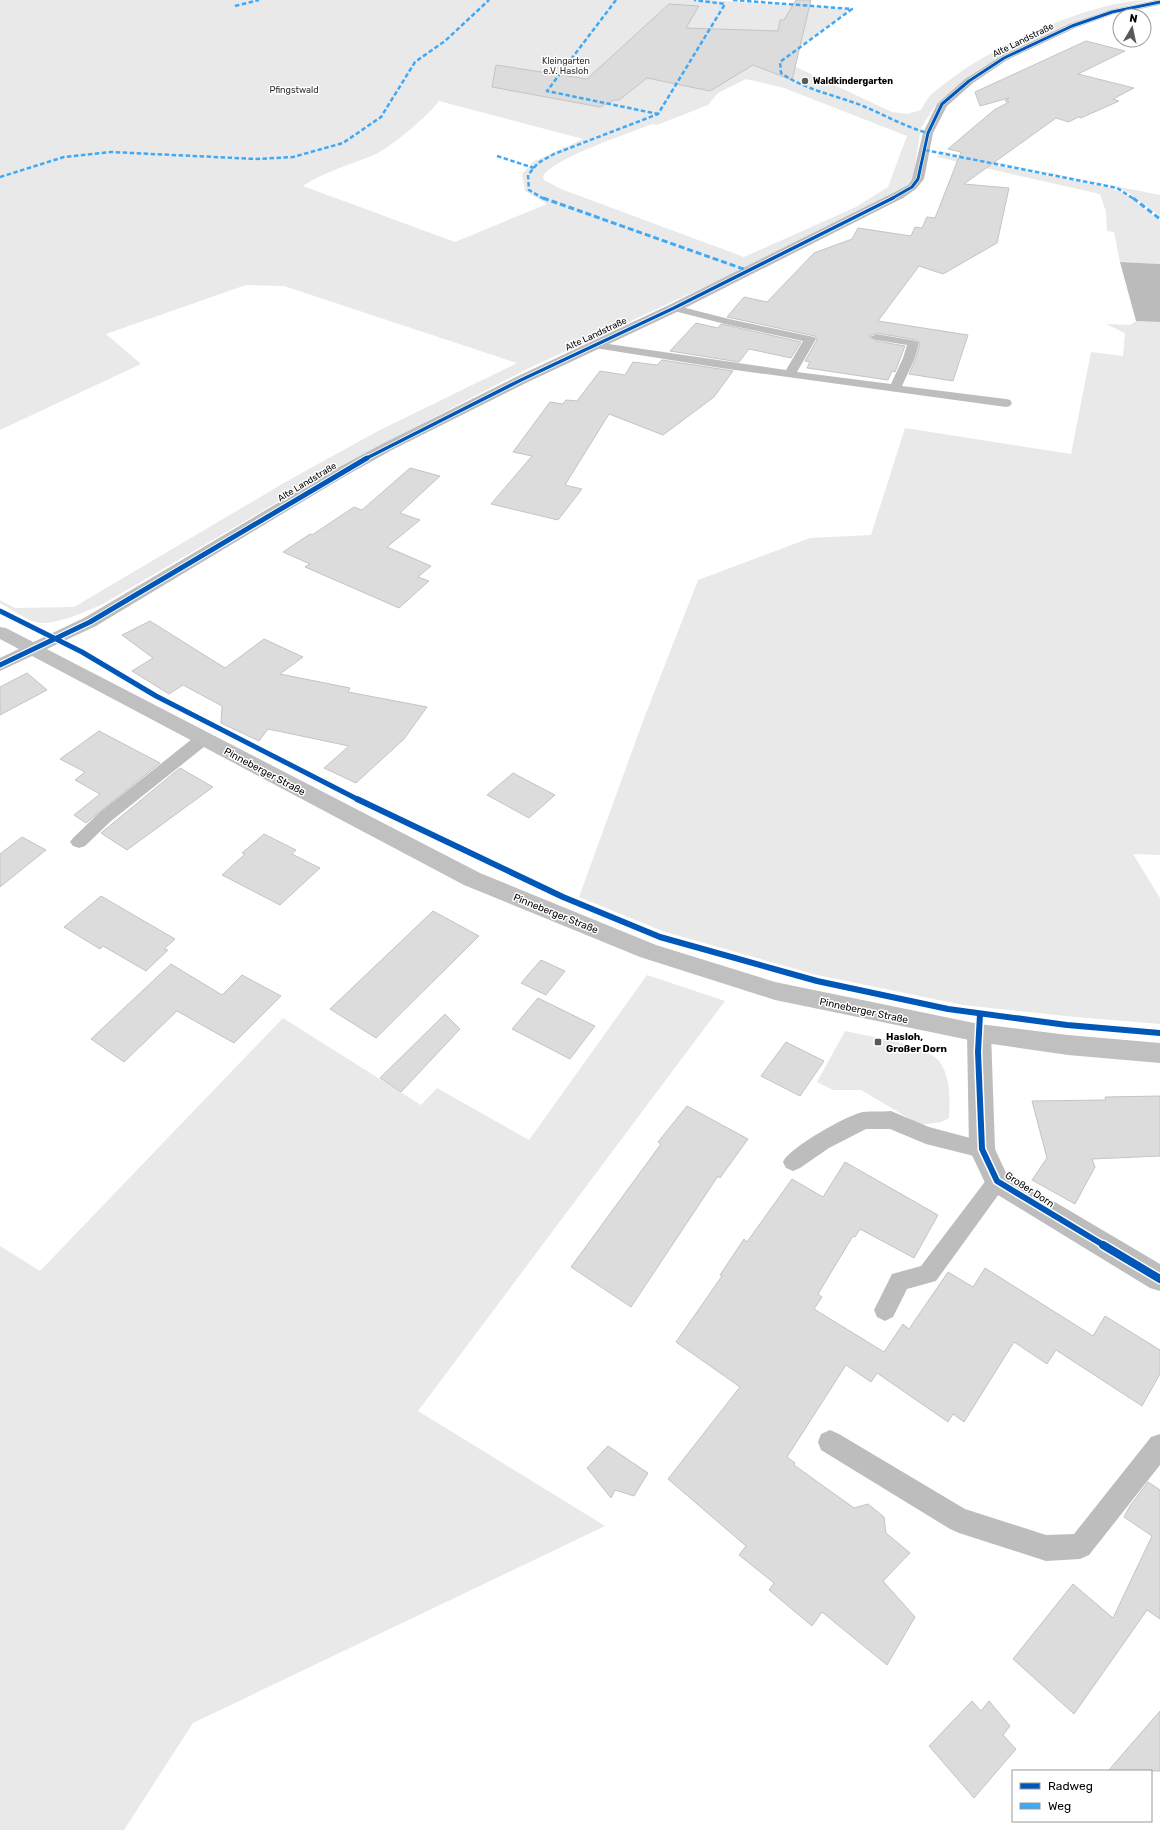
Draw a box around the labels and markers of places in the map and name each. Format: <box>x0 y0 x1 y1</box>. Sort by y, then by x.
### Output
marker: Waldkindergarten <box>800 76 810 86</box>
place label: Waldkindergarten <box>813 76 893 87</box>
place label: Hasloh, Großer Dorn <box>886 1031 947 1055</box>
marker: Hasloh, Großer Dorn <box>873 1037 883 1047</box>

